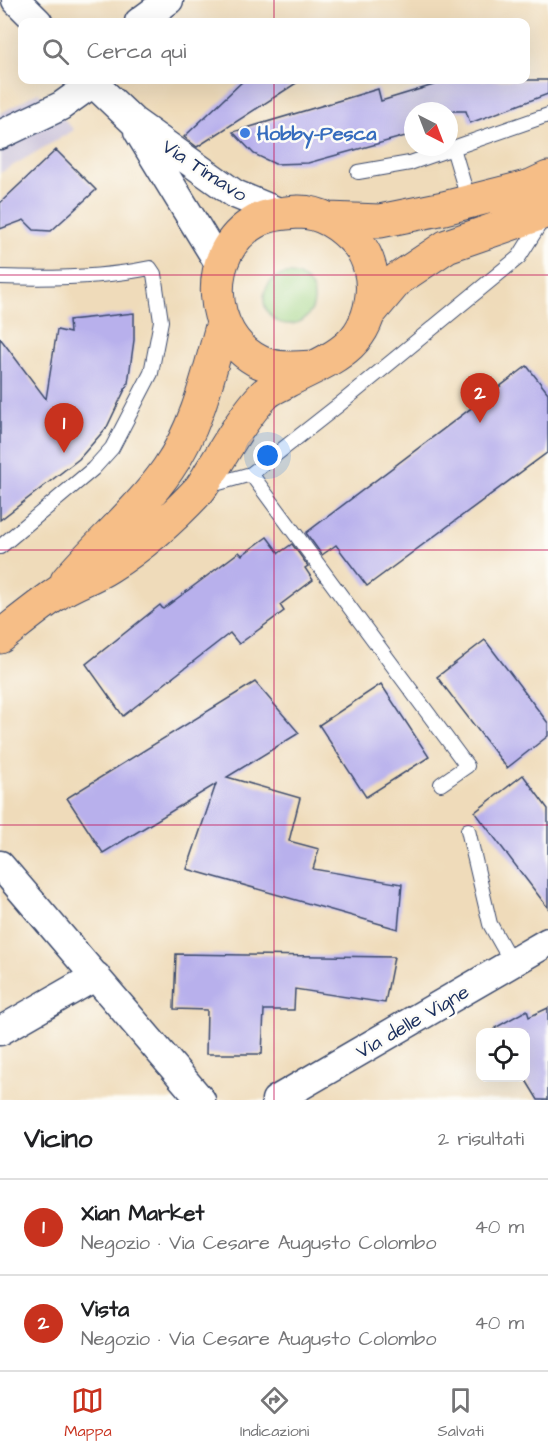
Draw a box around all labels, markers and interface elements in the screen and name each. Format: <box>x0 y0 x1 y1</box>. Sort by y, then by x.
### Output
search box <box>18 18 530 84</box>
icon: search <box>39 35 72 68</box>
text: Cerca qui <box>87 36 186 67</box>
north arrow <box>404 102 458 156</box>
place label: Hobby-Pesca <box>257 120 377 149</box>
marker: Hobby-Pesca <box>238 126 252 140</box>
street label: Via Timavo <box>156 133 253 209</box>
pin: 2 <box>460 374 500 423</box>
pin: 1 <box>44 404 84 453</box>
your location <box>253 441 282 470</box>
street label: Via delle Vigne <box>351 978 475 1067</box>
map controls <box>476 1028 530 1082</box>
button: locate <box>476 1028 530 1082</box>
text: Vicino <box>24 1121 92 1157</box>
text: 2 risultati <box>438 1125 524 1153</box>
text: Xian Market <box>81 1198 204 1229</box>
text: 1 <box>42 1213 45 1241</box>
text: 40 m <box>474 1213 524 1241</box>
text: Negozio · Via Cesare Augusto Colombo <box>81 1229 436 1257</box>
text: Vista <box>81 1294 129 1325</box>
text: 2 <box>38 1309 49 1337</box>
text: 40 m <box>474 1309 524 1337</box>
text: Negozio · Via Cesare Augusto Colombo <box>81 1325 436 1353</box>
tab: Mappa <box>64 1384 112 1442</box>
tab: Indicazioni <box>240 1384 309 1442</box>
tab: Salvati <box>438 1384 484 1442</box>

